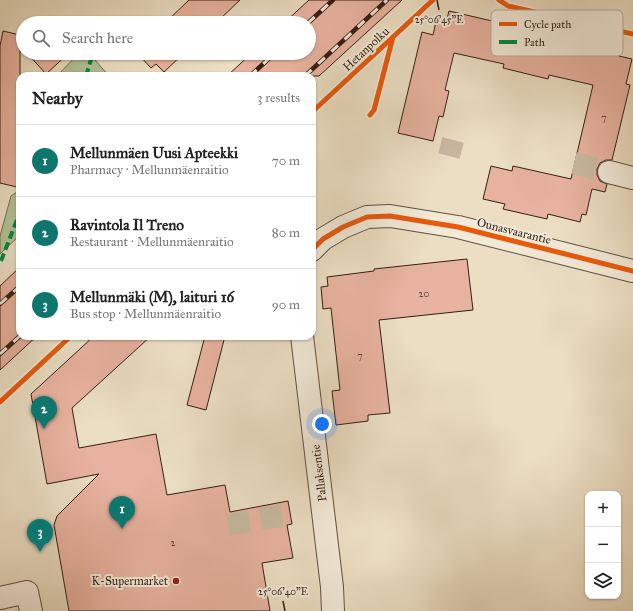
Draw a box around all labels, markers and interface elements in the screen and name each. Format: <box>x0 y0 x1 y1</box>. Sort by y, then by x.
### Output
legend <box>491 10 623 56</box>
text: 25°06'45"E <box>415 14 463 26</box>
search box <box>16 16 316 60</box>
text: Cycle path <box>524 18 571 31</box>
street label: Hetanpolku <box>340 24 393 74</box>
icon: search <box>30 27 52 49</box>
text: Search here <box>62 29 133 47</box>
text: Path <box>524 36 545 49</box>
text: Nearby <box>32 88 83 109</box>
text: 3 results <box>257 90 300 106</box>
house number: 7 <box>601 112 607 124</box>
text: Mellunmäen Uusi Apteekki <box>70 144 238 162</box>
text: 1 <box>42 153 48 169</box>
text: 70 m <box>272 153 300 169</box>
text: Pharmacy · Mellunmäenraitio <box>70 162 229 178</box>
street label: Ounasvaarantie <box>476 215 552 247</box>
text: Ravintola Il Treno <box>70 216 184 234</box>
text: 2 <box>42 225 48 241</box>
text: 80 m <box>272 225 300 241</box>
text: Restaurant · Mellunmäenraitio <box>70 234 234 250</box>
text: Mellunmäki (M), laituri 16 <box>70 288 234 306</box>
house number: 20 <box>419 288 430 300</box>
text: 3 <box>42 297 48 313</box>
text: 90 m <box>272 297 300 313</box>
text: Bus stop · Mellunmäenraitio <box>70 306 221 322</box>
house number: 7 <box>357 350 363 362</box>
pin: 2 <box>31 396 57 429</box>
your location <box>312 414 332 434</box>
street label: Pallaksentie <box>309 444 329 502</box>
map controls <box>585 491 621 599</box>
button: + <box>585 491 621 527</box>
pin: 1 <box>109 496 135 529</box>
pin: 3 <box>27 519 53 552</box>
button: − <box>585 527 621 563</box>
house number: 2 <box>171 537 176 549</box>
button: layers <box>585 563 621 599</box>
place label: K-Supermarket <box>91 574 169 588</box>
marker: K-Supermarket <box>171 576 181 586</box>
text: 25°06'40"E <box>258 586 308 598</box>

